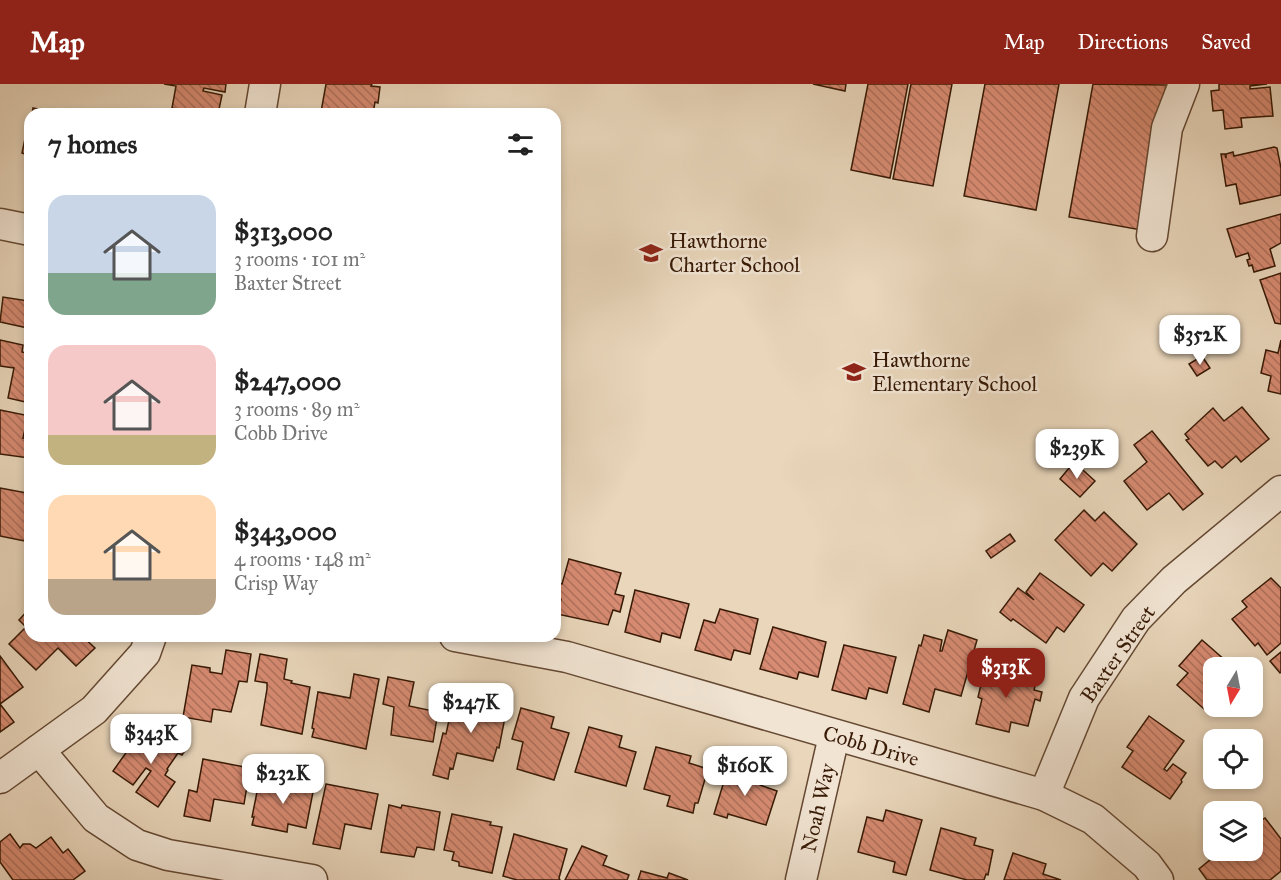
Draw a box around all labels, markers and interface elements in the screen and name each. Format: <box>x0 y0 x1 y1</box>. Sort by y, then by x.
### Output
text: Map <box>30 25 85 60</box>
text: Map <box>1004 29 1045 55</box>
text: Directions <box>1078 29 1168 55</box>
text: Saved <box>1201 29 1251 55</box>
text: 7 homes <box>48 128 137 160</box>
icon: filters <box>504 128 537 161</box>
text: $313,000 <box>234 215 333 247</box>
icon: home <box>96 219 168 291</box>
place label: Hawthorne Charter School <box>669 228 800 278</box>
school or university icon: Hawthorne Charter School <box>638 240 664 266</box>
text: 3 rooms · 101 m² <box>234 247 365 271</box>
text: Baxter Street <box>234 271 341 295</box>
pin: $352K <box>1158 315 1242 366</box>
text: $352K <box>1173 322 1227 346</box>
place label: Hawthorne Elementary School <box>872 347 1037 397</box>
school or university icon: Hawthorne Elementary School <box>841 359 867 385</box>
text: $247,000 <box>234 365 341 397</box>
icon: home <box>96 369 168 441</box>
text: 3 rooms · 89 m² <box>234 397 359 421</box>
text: Cobb Drive <box>234 421 328 445</box>
pin: $239K <box>1035 429 1119 480</box>
text: $239K <box>1050 436 1104 460</box>
text: $343,000 <box>234 515 337 547</box>
icon: home <box>96 519 168 591</box>
text: 4 rooms · 148 m² <box>234 547 371 571</box>
text: Crisp Way <box>234 571 318 595</box>
street label: Baxter Street <box>1075 600 1161 708</box>
pin: $313K <box>964 648 1048 699</box>
text: $313K <box>981 655 1031 679</box>
north arrow <box>1203 657 1263 717</box>
map controls <box>1203 657 1263 861</box>
pin: $247K <box>429 683 513 734</box>
text: $247K <box>442 690 500 714</box>
pin: $343K <box>109 714 193 765</box>
street label: Cobb Drive <box>820 720 922 772</box>
text: $343K <box>124 721 178 745</box>
button: locate <box>1203 729 1263 789</box>
pin: $160K <box>703 746 787 797</box>
text: $160K <box>717 753 773 777</box>
pin: $232K <box>241 754 325 805</box>
street label: Noah Way <box>795 760 841 855</box>
text: $232K <box>256 761 310 785</box>
button: layers <box>1203 801 1263 861</box>

